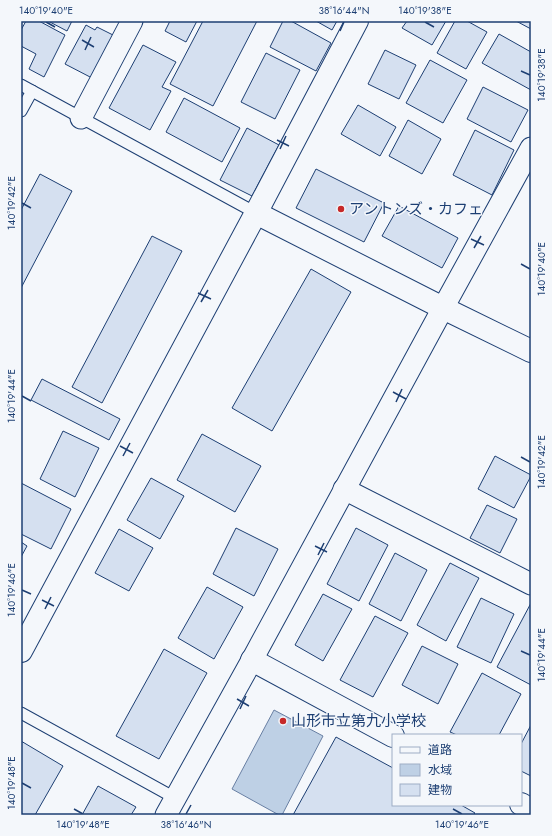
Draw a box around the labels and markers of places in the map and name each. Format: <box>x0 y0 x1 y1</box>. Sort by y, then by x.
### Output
place label: アントンズ・カフェ <box>349 198 483 220</box>
marker: アントンズ・カフェ <box>336 204 346 214</box>
place label: 山形市立第九小学校 <box>291 710 426 732</box>
marker: 山形市立第九小学校 <box>278 716 288 726</box>

